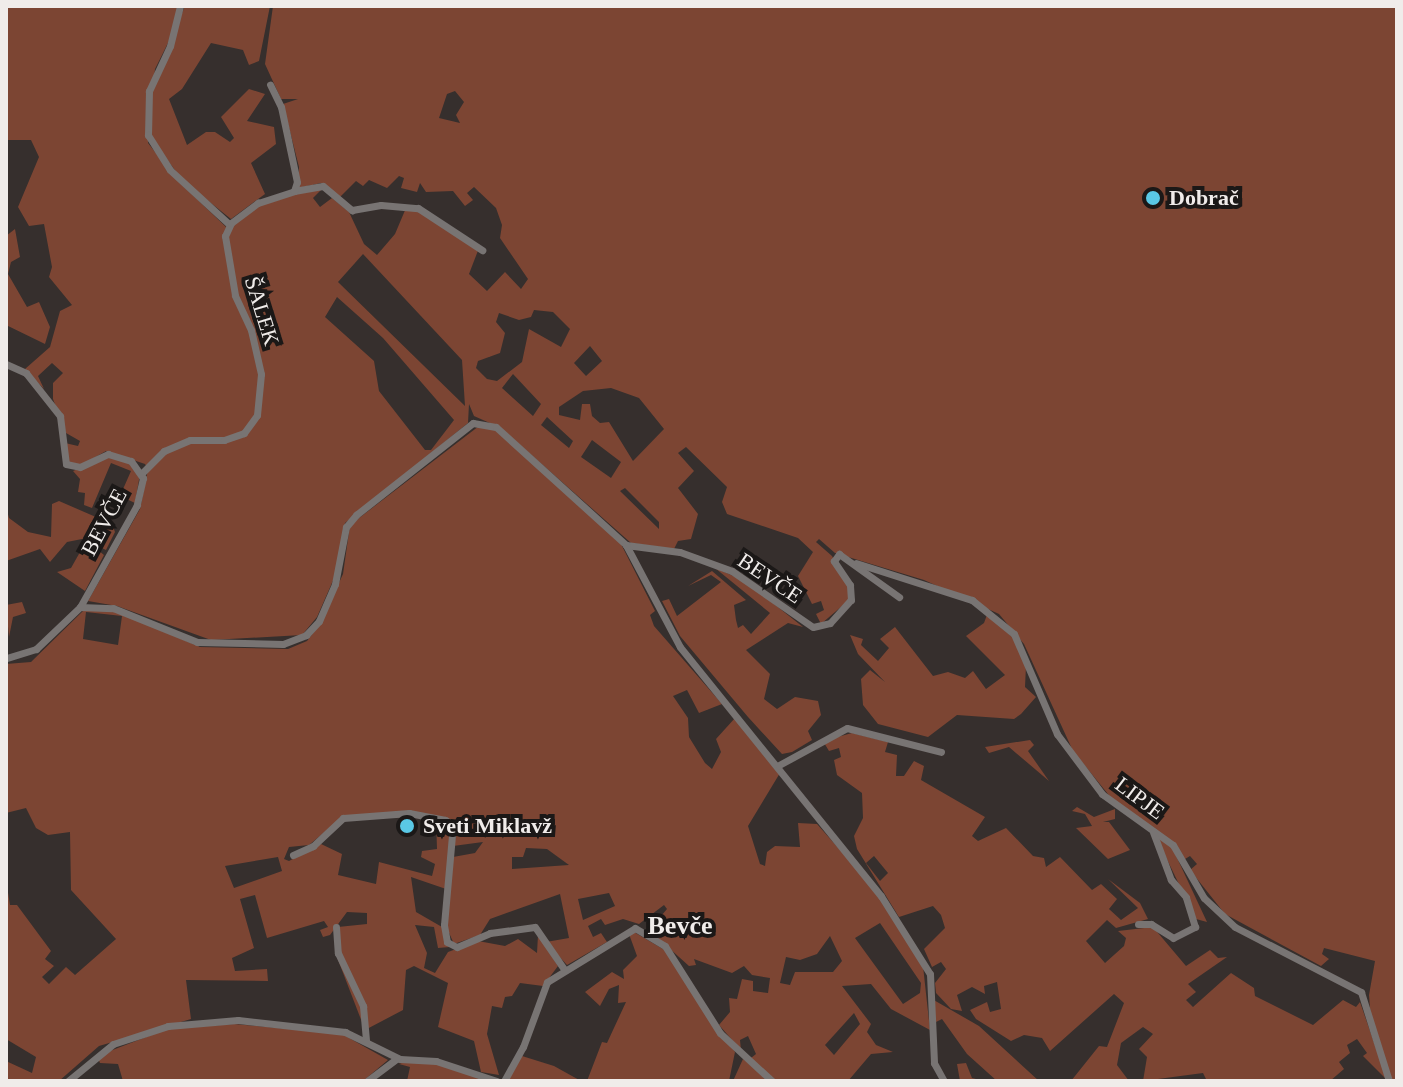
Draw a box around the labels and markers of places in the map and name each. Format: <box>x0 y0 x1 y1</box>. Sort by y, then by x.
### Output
place label: Dobrač <box>1169 185 1239 211</box>
marker: Dobrač <box>1144 189 1162 207</box>
place label: Sveti Miklavž <box>423 813 552 839</box>
marker: Sveti Miklavž <box>398 817 416 835</box>

